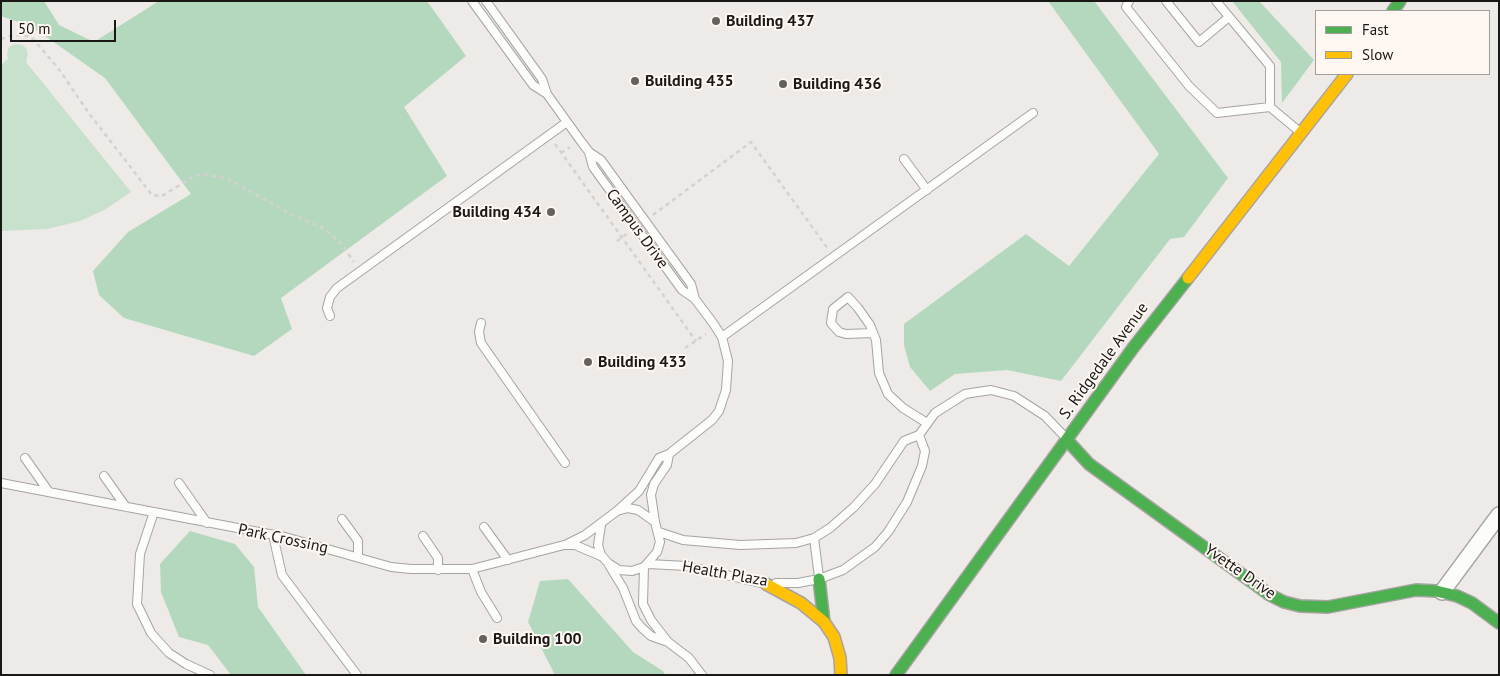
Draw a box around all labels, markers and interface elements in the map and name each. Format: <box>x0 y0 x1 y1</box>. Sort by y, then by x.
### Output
scale bar <box>12 10 119 42</box>
legend <box>1315 10 1490 75</box>
place label: Building 437 <box>726 11 815 31</box>
marker: Building 437 <box>710 15 722 27</box>
text: 50 m <box>18 19 51 38</box>
text: Fast <box>1362 20 1389 39</box>
text: Slow <box>1362 45 1393 64</box>
place label: Building 435 <box>645 71 734 91</box>
place label: Building 436 <box>793 74 882 94</box>
marker: Building 435 <box>629 75 641 87</box>
marker: Building 436 <box>777 78 789 90</box>
street label: Campus Drive <box>602 185 672 273</box>
place label: Building 434 <box>452 202 541 222</box>
marker: Building 434 <box>545 206 557 218</box>
street label: S. Ridgedale Avenue <box>1055 299 1153 423</box>
place label: Building 433 <box>598 352 687 372</box>
marker: Building 433 <box>582 356 594 368</box>
street label: Park Crossing <box>236 520 330 558</box>
street label: Yvette Drive <box>1201 540 1279 604</box>
street label: Health Plaza <box>681 557 769 591</box>
place label: Building 100 <box>493 629 582 649</box>
marker: Building 100 <box>477 633 489 645</box>

